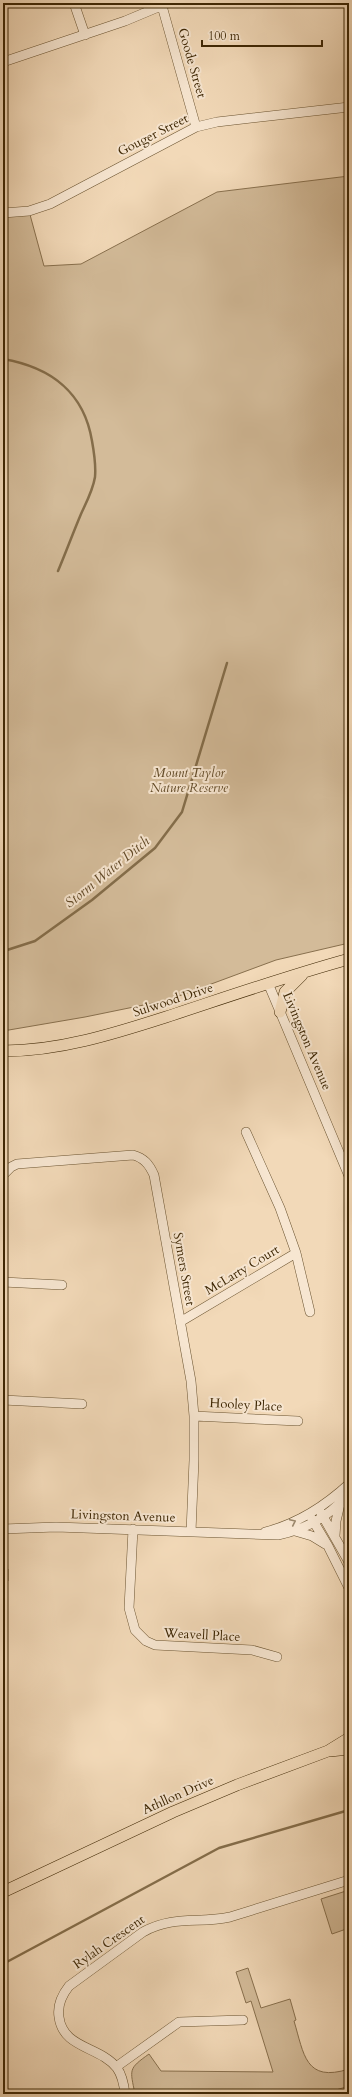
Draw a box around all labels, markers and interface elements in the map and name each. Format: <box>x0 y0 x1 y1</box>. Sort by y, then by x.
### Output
scale bar <box>202 22 322 48</box>
street label: Goode Street <box>173 26 211 100</box>
text: 100 m <box>208 28 241 44</box>
street label: Gouger Street <box>115 109 191 161</box>
park label: Mount Taylor Nature Reserve <box>150 764 229 797</box>
water label: Storm Water Ditch <box>61 832 154 912</box>
street label: Sulwood Drive <box>131 979 215 1021</box>
street label: Livingston Avenue <box>278 989 336 1093</box>
street label: Symers Street <box>169 1231 199 1307</box>
street label: McLarty Court <box>201 1241 283 1299</box>
street label: Hooley Place <box>209 1394 283 1416</box>
street label: Livingston Avenue <box>70 1505 176 1527</box>
one-way arrow <box>288 1519 296 1527</box>
street label: Weavell Place <box>162 1624 241 1646</box>
street label: Athllon Drive <box>139 1771 217 1819</box>
street label: Rylah Crescent <box>70 1911 148 1973</box>

